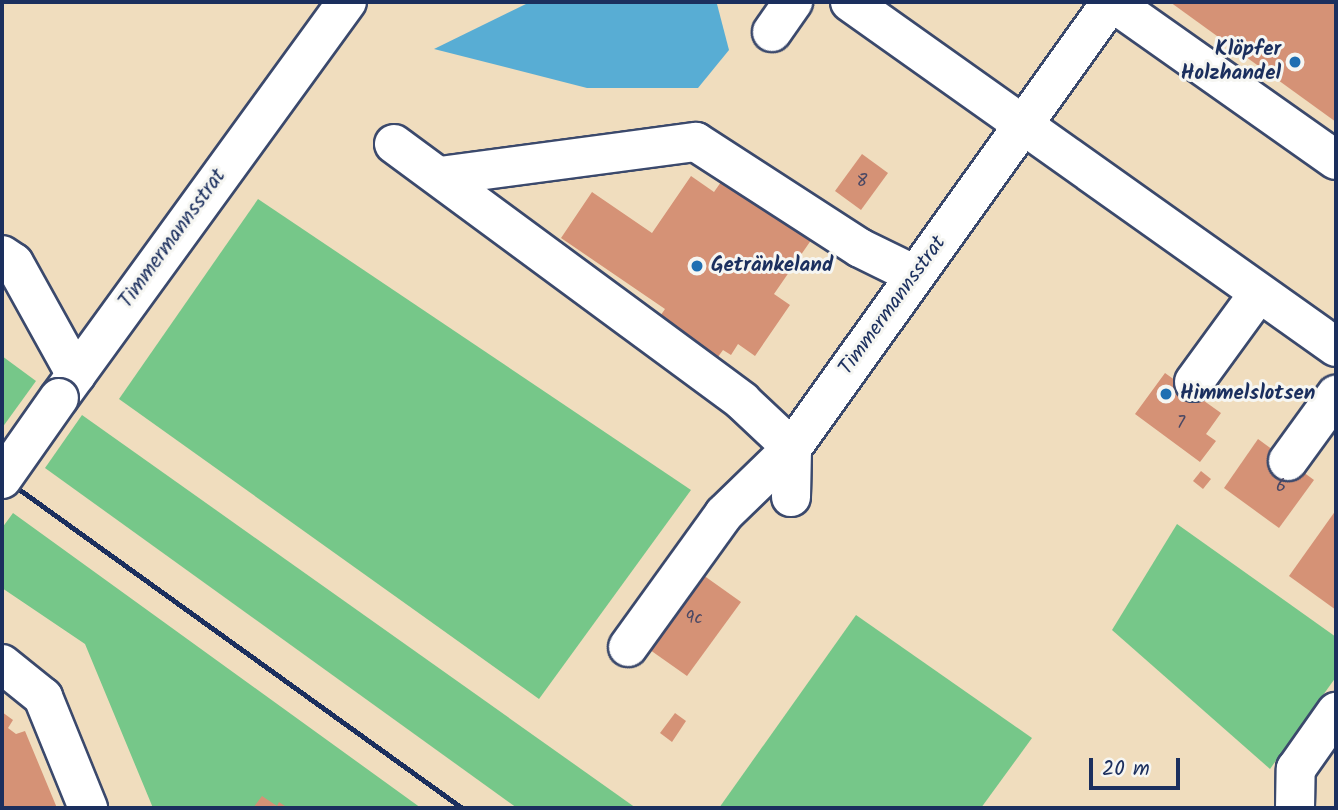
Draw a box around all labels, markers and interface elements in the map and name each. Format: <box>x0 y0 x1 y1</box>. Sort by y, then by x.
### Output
place label: Klöpfer Holzhandel <box>1181 37 1281 87</box>
marker: Klöpfer Holzhandel <box>1287 54 1303 70</box>
street label: Timmermannsstrat <box>114 164 232 314</box>
house number: 8 <box>857 171 867 193</box>
street label: Timmermannsstrat <box>834 231 952 381</box>
place label: Getränkeland <box>711 253 833 279</box>
marker: Getränkeland <box>689 258 705 274</box>
place label: Himmelslotsen <box>1180 381 1315 407</box>
marker: Himmelslotsen <box>1158 386 1174 402</box>
house number: 7 <box>1177 413 1185 435</box>
house number: 6 <box>1276 476 1286 498</box>
house number: 9c <box>686 608 702 630</box>
scale bar <box>1093 744 1184 788</box>
text: 20 m <box>1102 753 1150 786</box>

